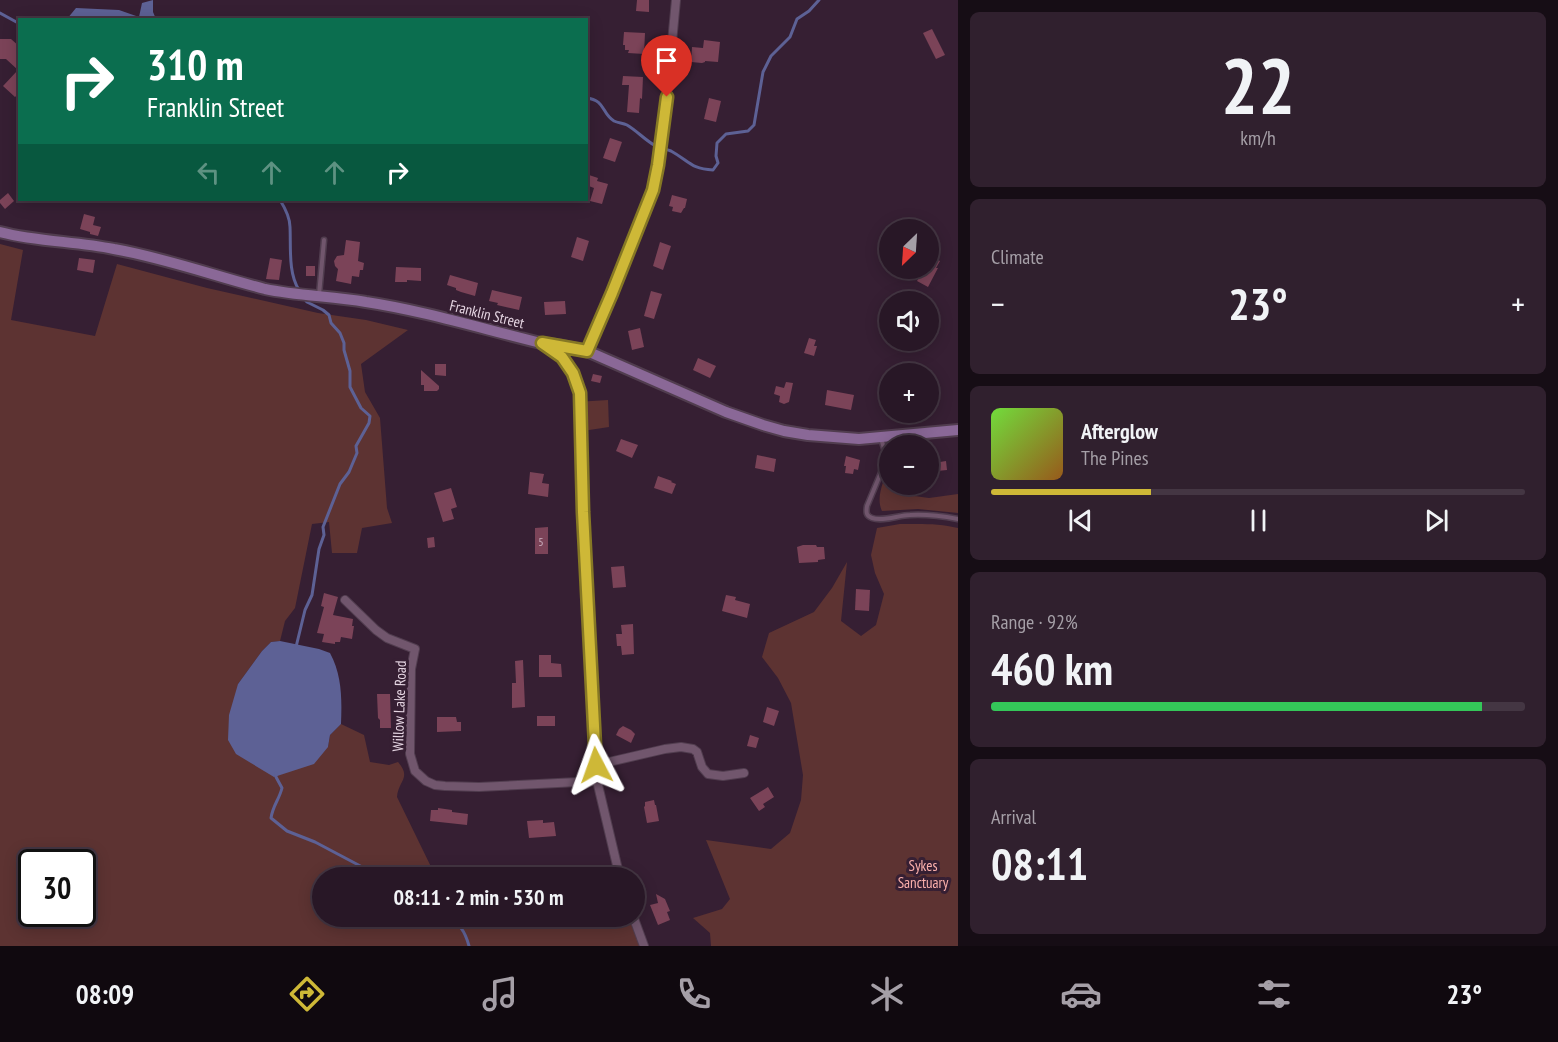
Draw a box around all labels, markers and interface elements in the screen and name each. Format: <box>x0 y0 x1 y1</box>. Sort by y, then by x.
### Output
pin <box>641 35 692 97</box>
text: 22 <box>1221 35 1295 136</box>
text: 310 m <box>147 37 244 92</box>
icon: right <box>48 42 126 120</box>
icon: arrive <box>650 44 683 77</box>
text: Franklin Street <box>147 90 284 124</box>
text: km/h <box>1240 125 1276 151</box>
icon: left <box>192 156 225 189</box>
icon: ahead <box>255 156 288 189</box>
icon: ahead <box>318 156 351 189</box>
icon: right <box>381 156 414 189</box>
north arrow <box>879 219 939 279</box>
map controls <box>879 219 939 495</box>
text: Climate <box>991 244 1044 270</box>
text: 23° <box>1228 274 1288 332</box>
text: − <box>991 282 1005 325</box>
text: + <box>1511 282 1525 325</box>
button: sound <box>879 291 939 351</box>
street label: Franklin Street <box>448 296 526 332</box>
button: + <box>879 363 939 423</box>
text: Afterglow <box>1081 417 1158 445</box>
button: − <box>879 435 939 495</box>
text: The Pines <box>1081 445 1148 471</box>
icon: previous <box>1064 504 1097 537</box>
icon: pause <box>1242 504 1275 537</box>
icon: next <box>1420 504 1453 537</box>
house number: 5 <box>538 534 544 549</box>
text: Range · 92% <box>991 609 1078 635</box>
text: 460 km <box>991 639 1113 697</box>
street label: Willow Lake Road <box>388 660 410 752</box>
position arrow <box>564 733 628 797</box>
text: Arrival <box>991 804 1036 830</box>
text: 08:11 <box>991 834 1088 892</box>
speed limit sign: 30 <box>18 849 96 927</box>
park label: Sykes Sanctuary <box>898 856 949 892</box>
text: 08:11 · 2 min · 530 m <box>393 883 564 911</box>
icon: directions <box>286 973 328 1015</box>
icon: music <box>479 973 521 1015</box>
icon: phone <box>673 973 715 1015</box>
icon: climate <box>866 973 908 1015</box>
icon: car <box>1060 973 1102 1015</box>
icon: filters <box>1253 973 1295 1015</box>
text: 08:09 <box>76 977 134 1011</box>
text: 23° <box>1447 977 1482 1011</box>

